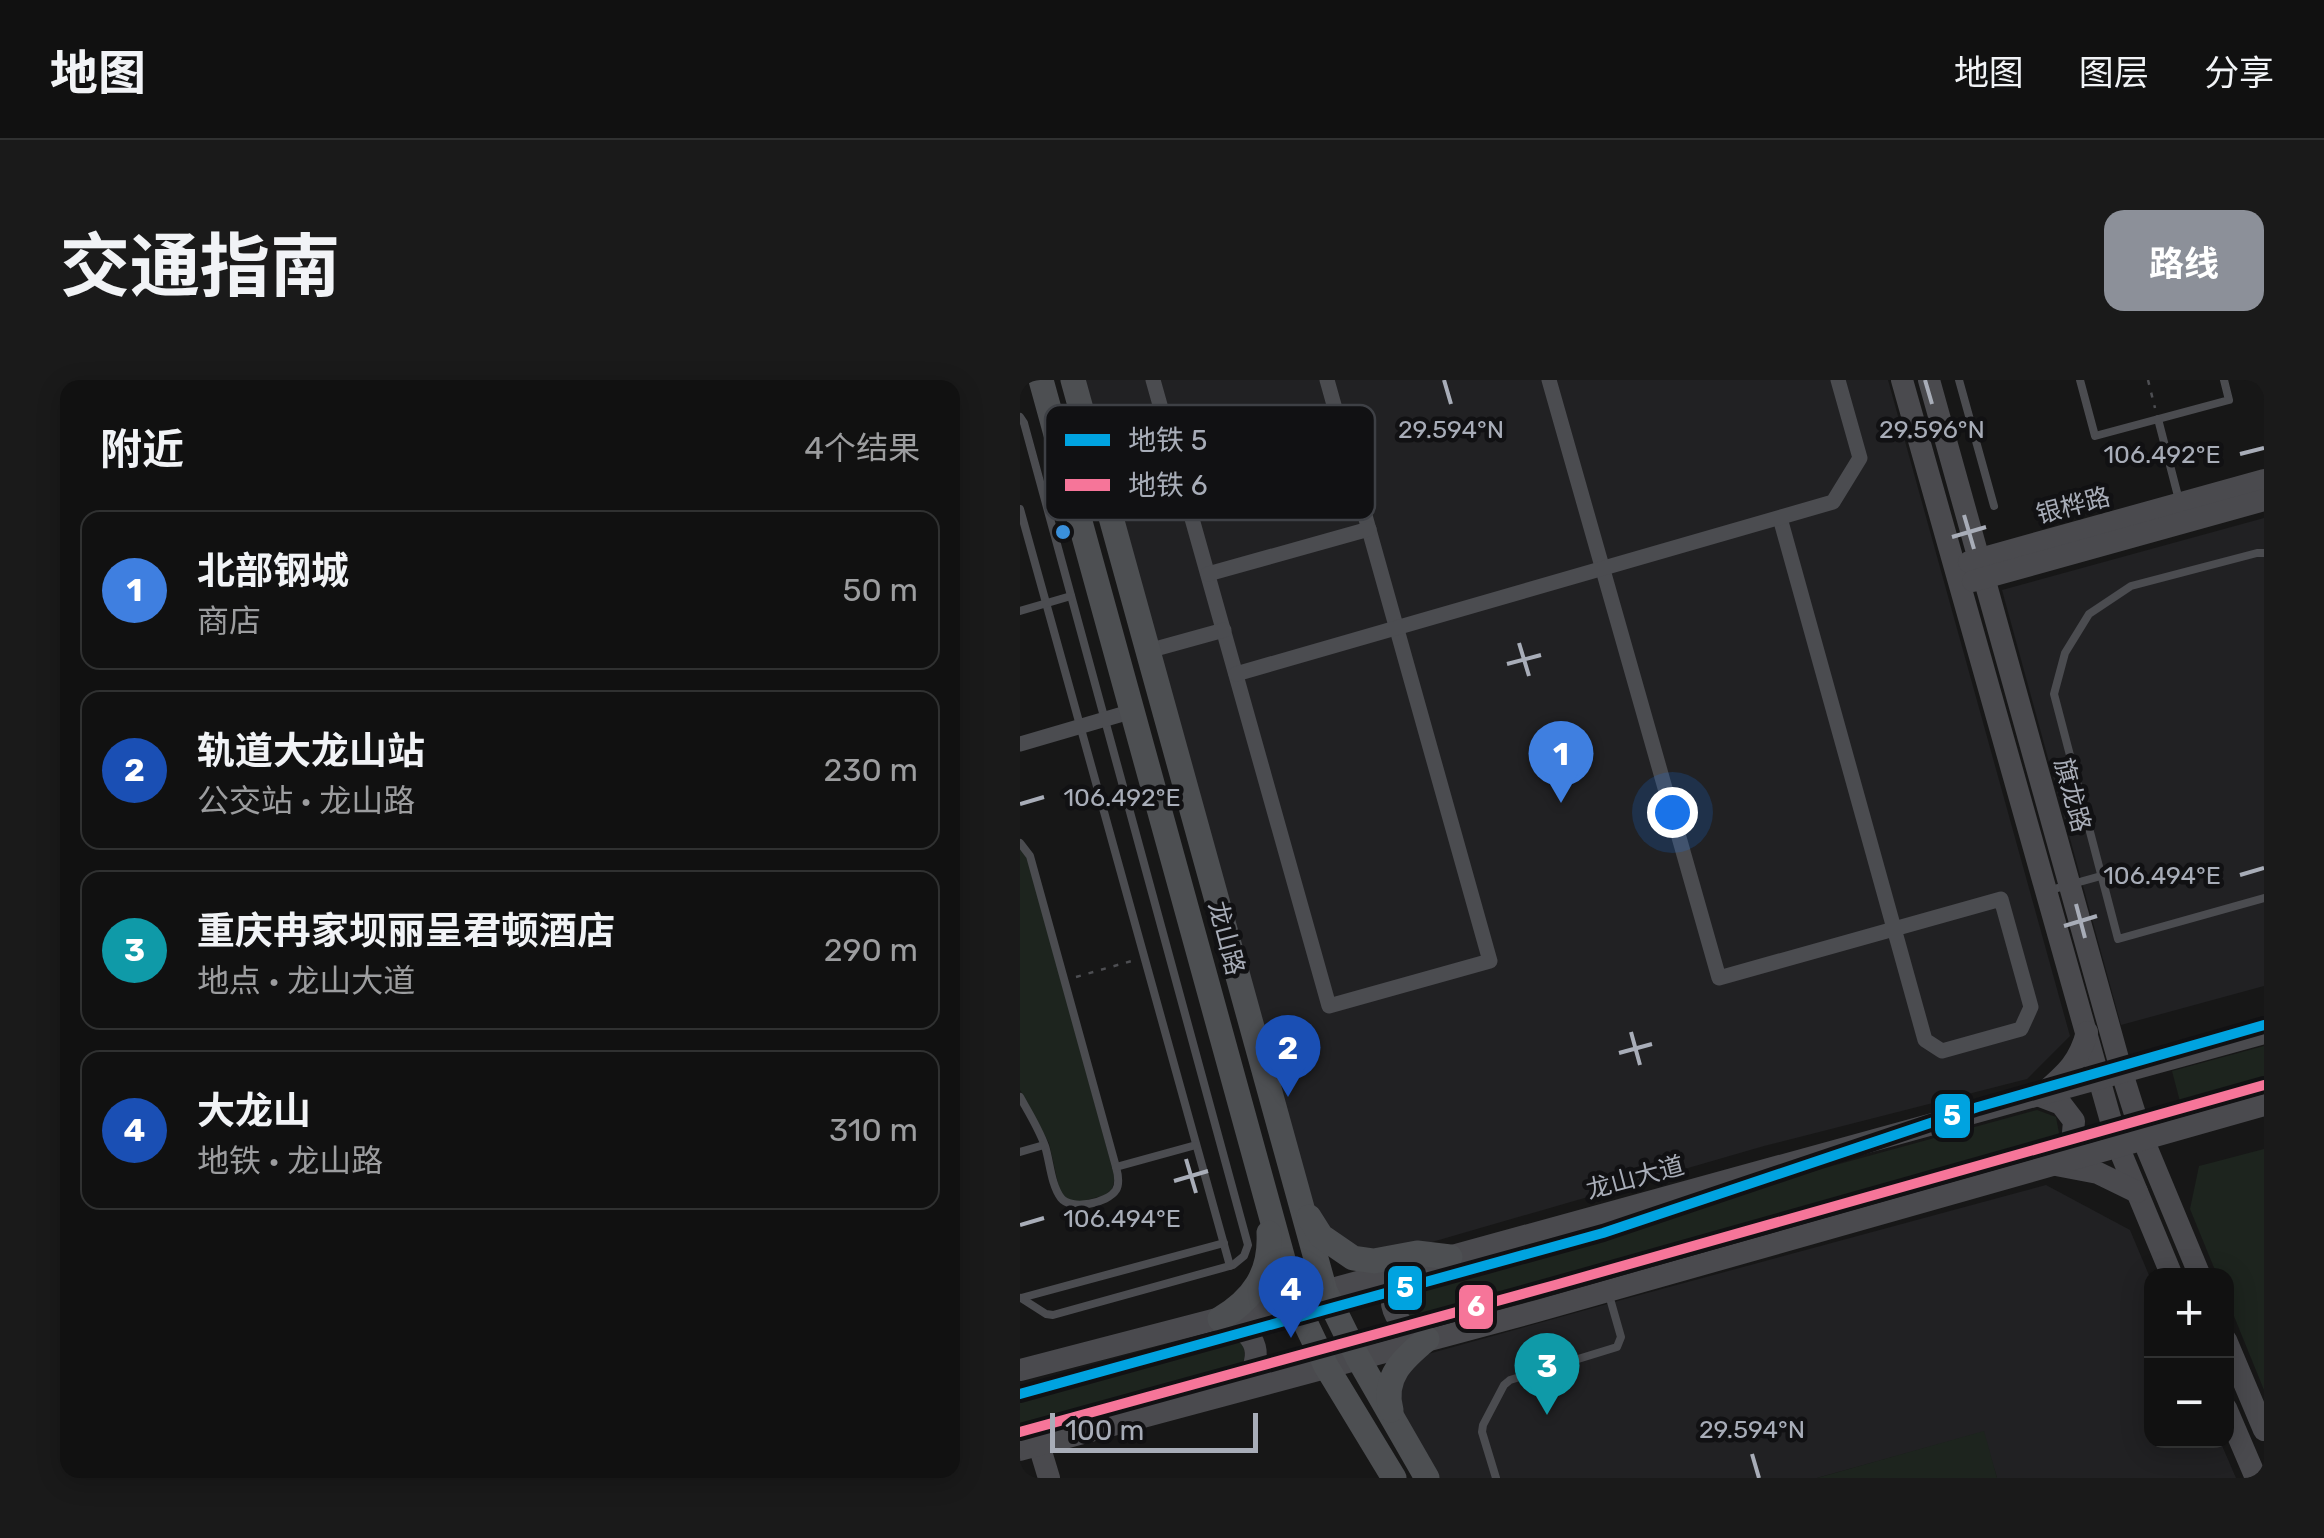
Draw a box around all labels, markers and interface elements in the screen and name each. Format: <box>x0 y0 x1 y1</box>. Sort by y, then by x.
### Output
text: 地图 <box>50 45 146 102</box>
text: 地图 <box>1954 52 2024 94</box>
text: 图层 <box>2079 52 2149 94</box>
text: 分享 <box>2204 52 2274 94</box>
button: 路线 <box>2104 210 2264 311</box>
text: 交通指南 <box>60 226 340 309</box>
legend <box>1045 405 1375 520</box>
text: 29.594°N <box>1398 415 1504 444</box>
text: 29.596°N <box>1879 415 1985 444</box>
text: 地铁 5 <box>1128 424 1208 457</box>
text: 附近 <box>100 425 184 475</box>
text: 4个结果 <box>804 429 920 467</box>
text: 106.492°E <box>2103 440 2221 469</box>
text: 地铁 6 <box>1128 469 1208 502</box>
street label: 银桦路 <box>2033 482 2113 529</box>
unlabelled marker <box>1053 522 1073 542</box>
text: 北部钢城 <box>197 548 349 594</box>
text: 1 <box>127 571 142 609</box>
text: 50 m <box>842 571 918 609</box>
text: 商店 <box>197 602 261 640</box>
pin: 1 <box>1528 720 1594 803</box>
text: 轨道大龙山站 <box>197 728 425 774</box>
text: 2 <box>124 751 145 789</box>
text: 230 m <box>823 751 918 789</box>
street label: 旗龙路 <box>2049 755 2096 835</box>
text: 公交站 · 龙山路 <box>197 782 415 820</box>
text: 106.492°E <box>1063 783 1181 812</box>
your location <box>1647 787 1698 838</box>
text: 106.494°E <box>2103 861 2221 890</box>
street label: 龙山路 <box>1203 898 1250 978</box>
text: 重庆冉家坝丽呈君顿酒店 <box>197 908 615 954</box>
text: 3 <box>124 931 145 969</box>
text: 290 m <box>824 931 918 969</box>
text: 地点 · 龙山大道 <box>197 962 415 1000</box>
pin: 2 <box>1256 1014 1320 1097</box>
text: 大龙山 <box>197 1088 311 1134</box>
line badge: 5 <box>1933 1092 1972 1140</box>
text: 5 <box>1943 1099 1961 1132</box>
text: 4 <box>124 1111 145 1149</box>
text: 310 m <box>829 1111 918 1149</box>
text: 地铁 · 龙山路 <box>197 1142 383 1180</box>
street label: 龙山大道 <box>1583 1151 1687 1204</box>
text: 106.494°E <box>1063 1204 1181 1233</box>
pin: 4 <box>1258 1256 1324 1338</box>
line badge: 5 <box>1386 1264 1424 1312</box>
map controls <box>2144 1268 2234 1448</box>
button: + <box>2144 1268 2234 1358</box>
text: 5 <box>1396 1271 1414 1304</box>
line badge: 6 <box>1457 1283 1495 1331</box>
text: 6 <box>1467 1290 1485 1323</box>
pin: 3 <box>1514 1332 1580 1415</box>
button: − <box>2144 1358 2234 1448</box>
scale bar <box>1050 1408 1258 1452</box>
text: 100 m <box>1065 1414 1144 1447</box>
text: 29.594°N <box>1699 1415 1805 1444</box>

